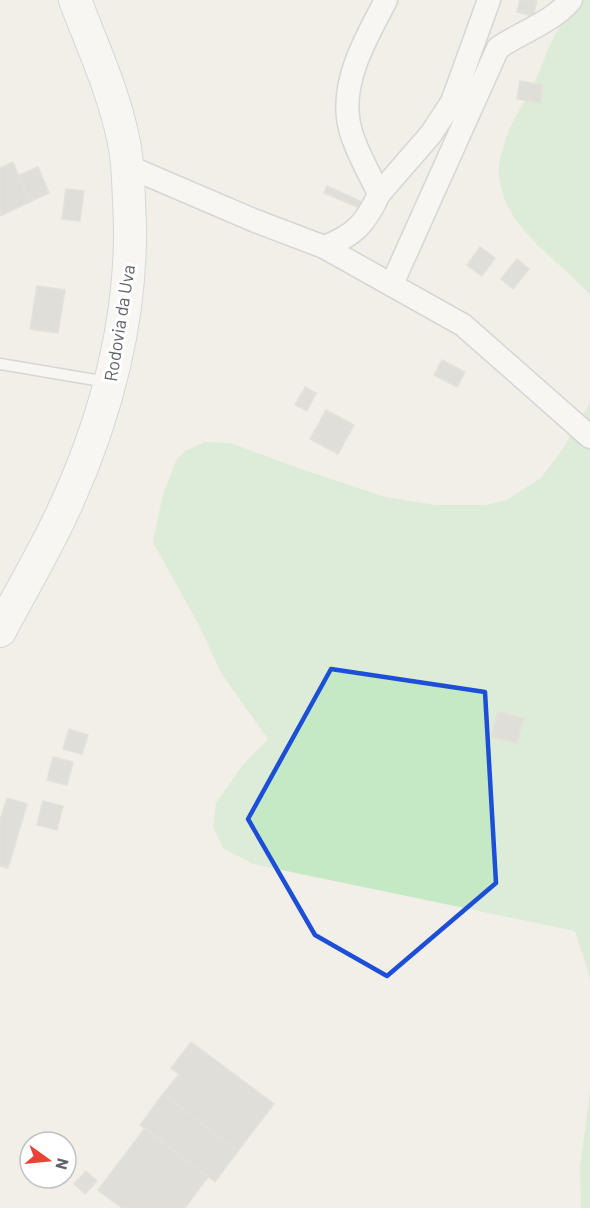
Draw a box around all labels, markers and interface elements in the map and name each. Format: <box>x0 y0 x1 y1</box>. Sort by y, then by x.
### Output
street label: Rodovia da Uva <box>99 263 139 383</box>
north arrow <box>18 1130 78 1190</box>
text: N <box>52 1156 74 1172</box>

